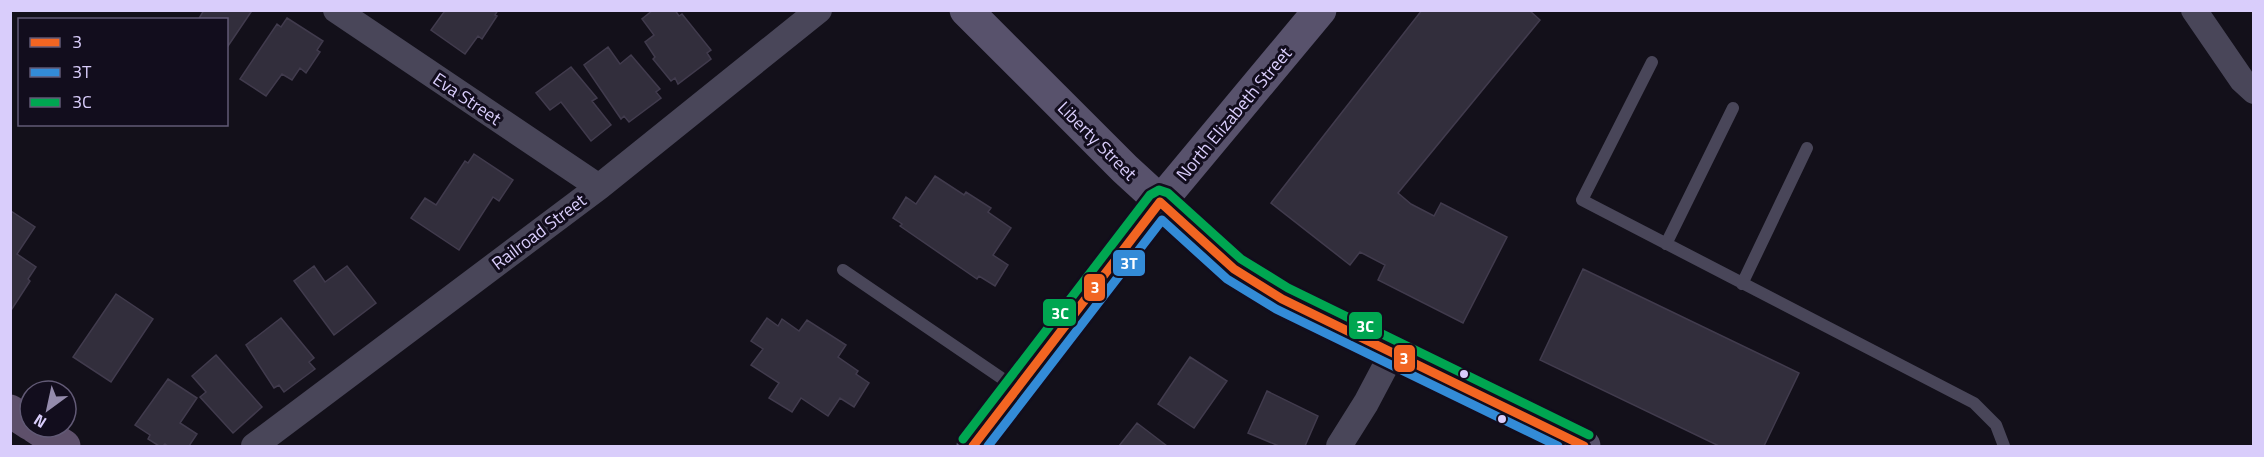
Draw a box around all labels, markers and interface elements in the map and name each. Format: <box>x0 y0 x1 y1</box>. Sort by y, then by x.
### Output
legend <box>18 18 228 126</box>
text: 3 <box>72 28 82 55</box>
street label: North Elizabeth Street <box>1169 40 1298 187</box>
text: 3T <box>72 58 92 85</box>
street label: Eva Street <box>428 66 508 132</box>
text: 3C <box>72 88 92 115</box>
street label: Liberty Street <box>1051 95 1144 187</box>
street label: Railroad Street <box>486 187 592 276</box>
line badge: 3T <box>1112 249 1146 277</box>
text: 3T <box>1120 251 1138 275</box>
line badge: 3 <box>1083 273 1106 302</box>
text: 3 <box>1091 275 1099 299</box>
line badge: 3C <box>1042 298 1077 327</box>
text: 3C <box>1051 301 1069 325</box>
line badge: 3C <box>1348 311 1383 340</box>
text: 3C <box>1356 314 1374 338</box>
line badge: 3 <box>1393 344 1416 373</box>
text: 3 <box>1400 346 1408 370</box>
unlabelled marker <box>1458 368 1470 380</box>
north arrow <box>18 379 78 439</box>
text: N <box>29 408 51 435</box>
unlabelled marker <box>1496 413 1508 425</box>

